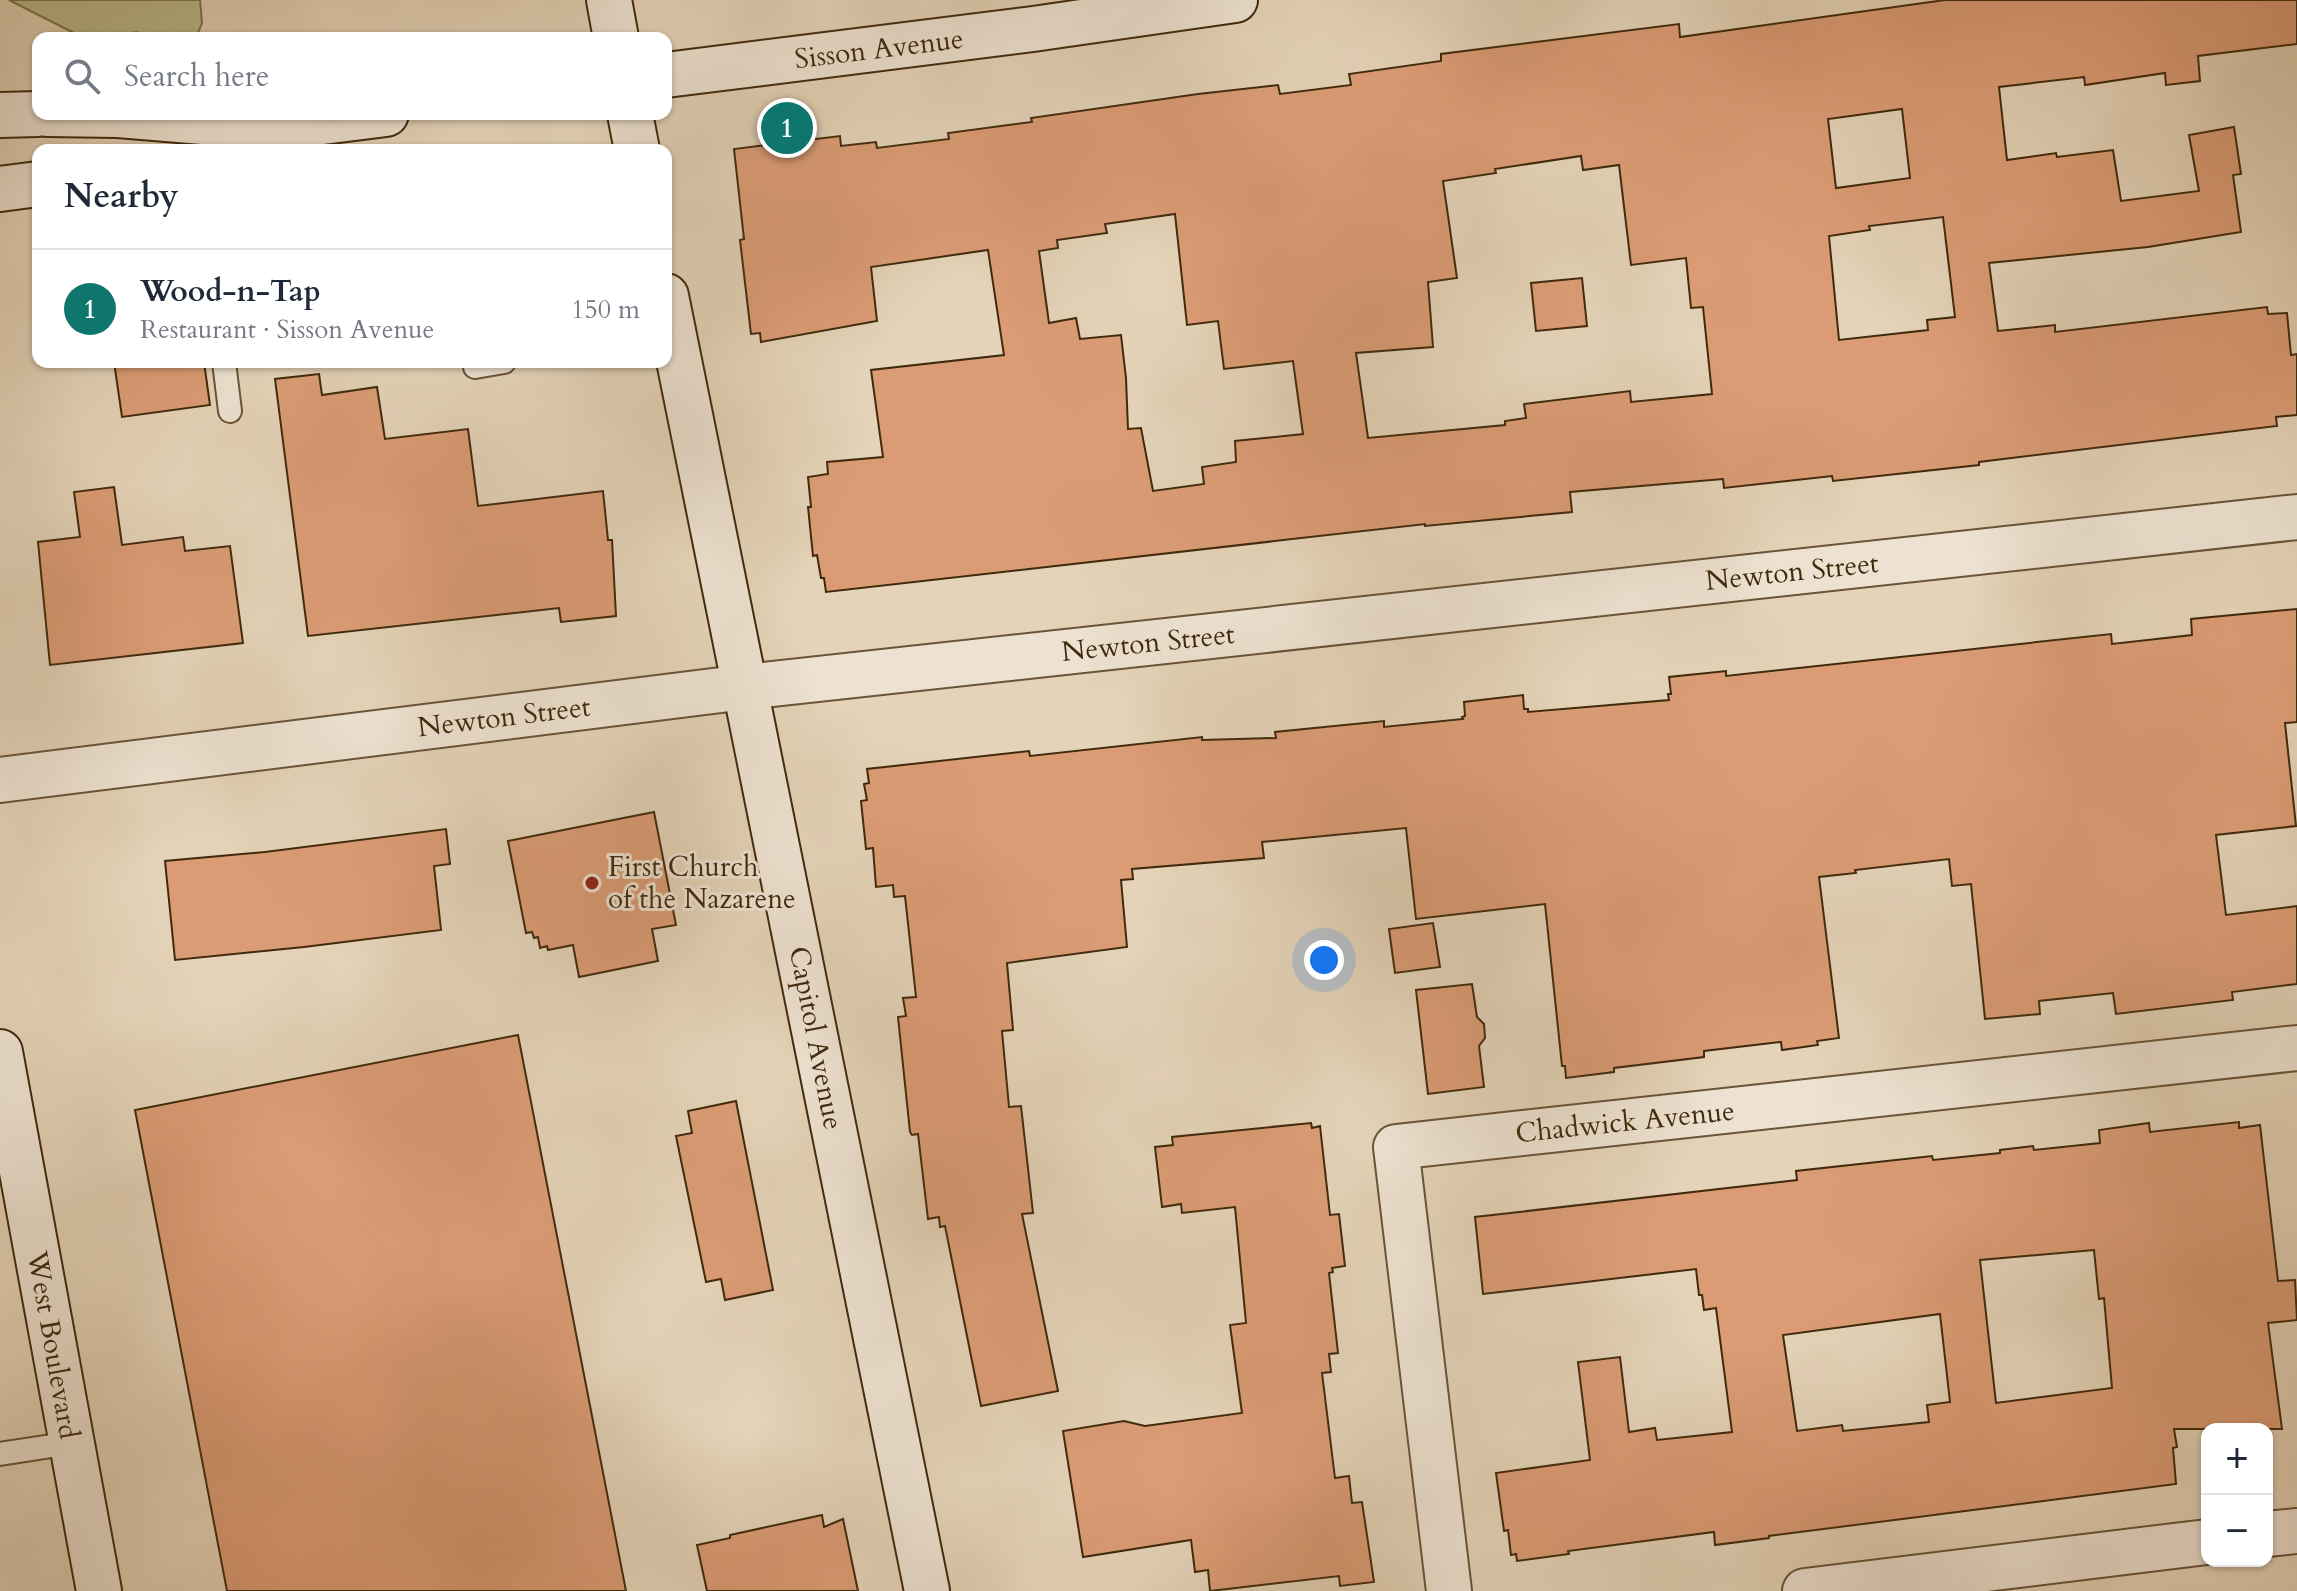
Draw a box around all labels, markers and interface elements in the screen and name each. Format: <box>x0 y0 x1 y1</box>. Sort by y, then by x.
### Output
street label: Sisson Avenue <box>792 20 966 78</box>
search box <box>32 32 672 120</box>
icon: search <box>60 54 104 98</box>
text: Search here <box>124 56 269 97</box>
pin: 1 <box>761 98 813 158</box>
text: Nearby <box>64 173 179 219</box>
text: Wood-n-Tap <box>140 271 321 312</box>
text: 1 <box>83 292 97 327</box>
text: 150 m <box>571 292 640 327</box>
text: Restaurant · Sisson Avenue <box>140 312 434 347</box>
street label: Newton Street <box>1704 544 1881 600</box>
street label: Newton Street <box>1060 615 1237 671</box>
street label: Newton Street <box>415 688 593 746</box>
place label: First Church of the Nazarene <box>608 848 796 918</box>
marker: First Church of the Nazarene <box>583 874 601 892</box>
your location <box>1304 940 1344 980</box>
street label: Capitol Avenue <box>780 943 852 1133</box>
street label: Chadwick Avenue <box>1514 1092 1736 1152</box>
street label: West Boulevard <box>18 1247 88 1442</box>
map controls <box>2201 1423 2273 1567</box>
button: + <box>2201 1423 2273 1495</box>
button: − <box>2201 1495 2273 1567</box>

